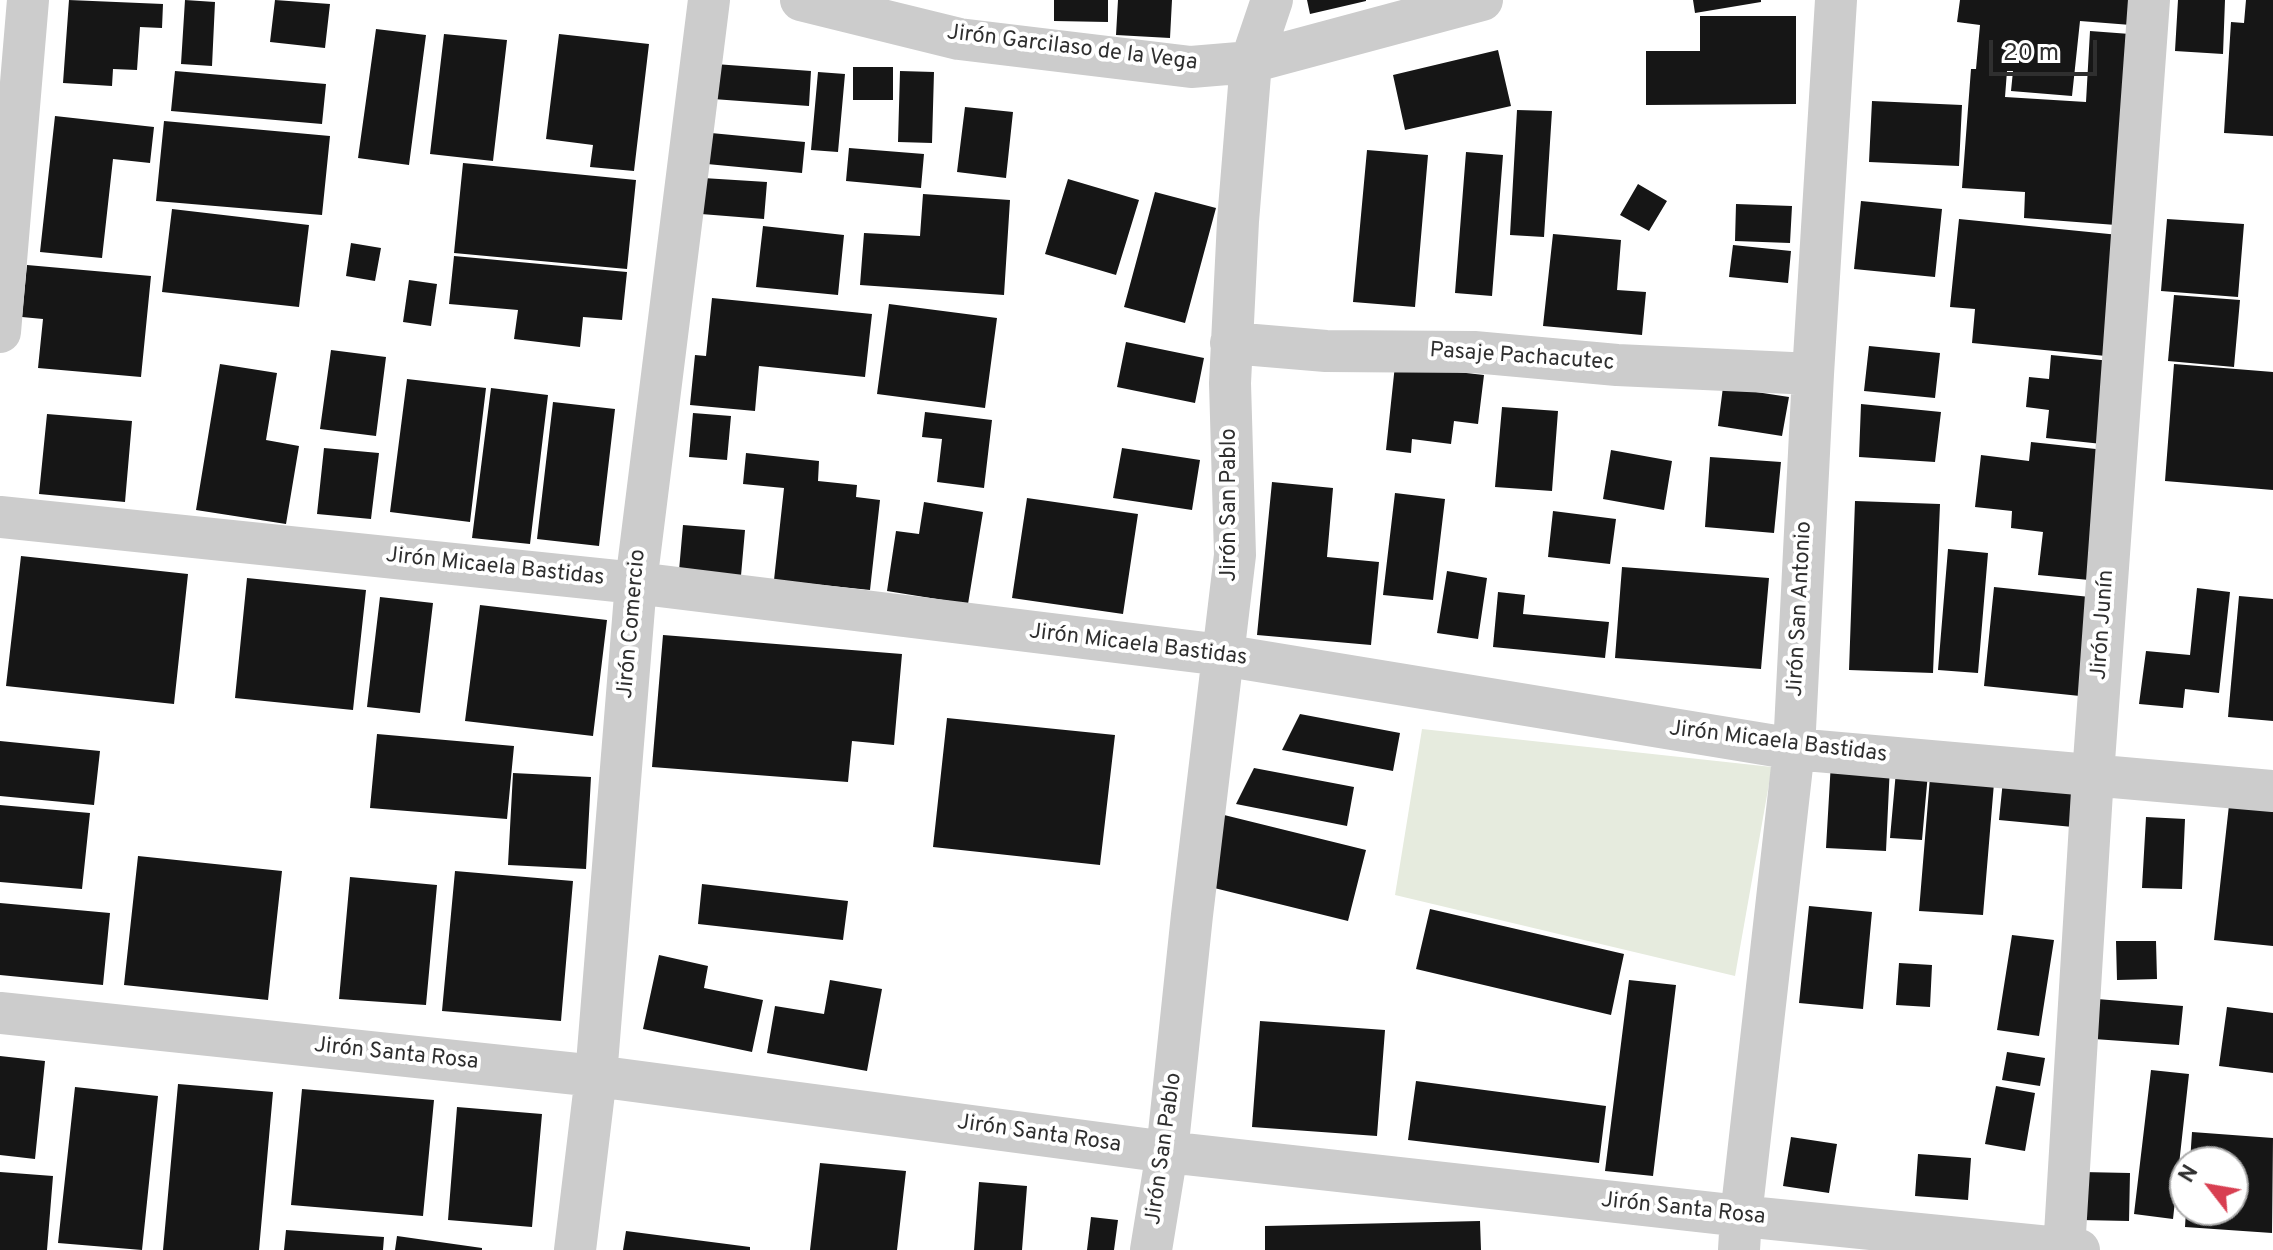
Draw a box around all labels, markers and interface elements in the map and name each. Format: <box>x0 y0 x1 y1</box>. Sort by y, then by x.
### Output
street label: Jirón Garcilaso de la Vega <box>945 21 1199 77</box>
scale bar <box>1993 24 2101 74</box>
text: 20 m <box>2003 39 2059 69</box>
street label: Pasaje Pachacutec <box>1429 338 1615 378</box>
street label: Jirón San Pablo <box>1218 428 1244 582</box>
street label: Jirón San Antonio <box>1783 521 1819 697</box>
street label: Jirón Micaela Bastidas <box>384 543 606 593</box>
street label: Jirón Comercio <box>613 548 653 700</box>
street label: Jirón Junín <box>2087 569 2121 681</box>
street label: Jirón Micaela Bastidas <box>1027 620 1249 672</box>
street label: Jirón Micaela Bastidas <box>1667 717 1889 769</box>
street label: Jirón Santa Rosa <box>312 1033 480 1077</box>
street label: Jirón San Pablo <box>1141 1071 1189 1227</box>
street label: Jirón Santa Rosa <box>955 1110 1123 1160</box>
north arrow <box>2169 1146 2249 1226</box>
text: N <box>2174 1161 2205 1188</box>
street label: Jirón Santa Rosa <box>1599 1188 1767 1232</box>

